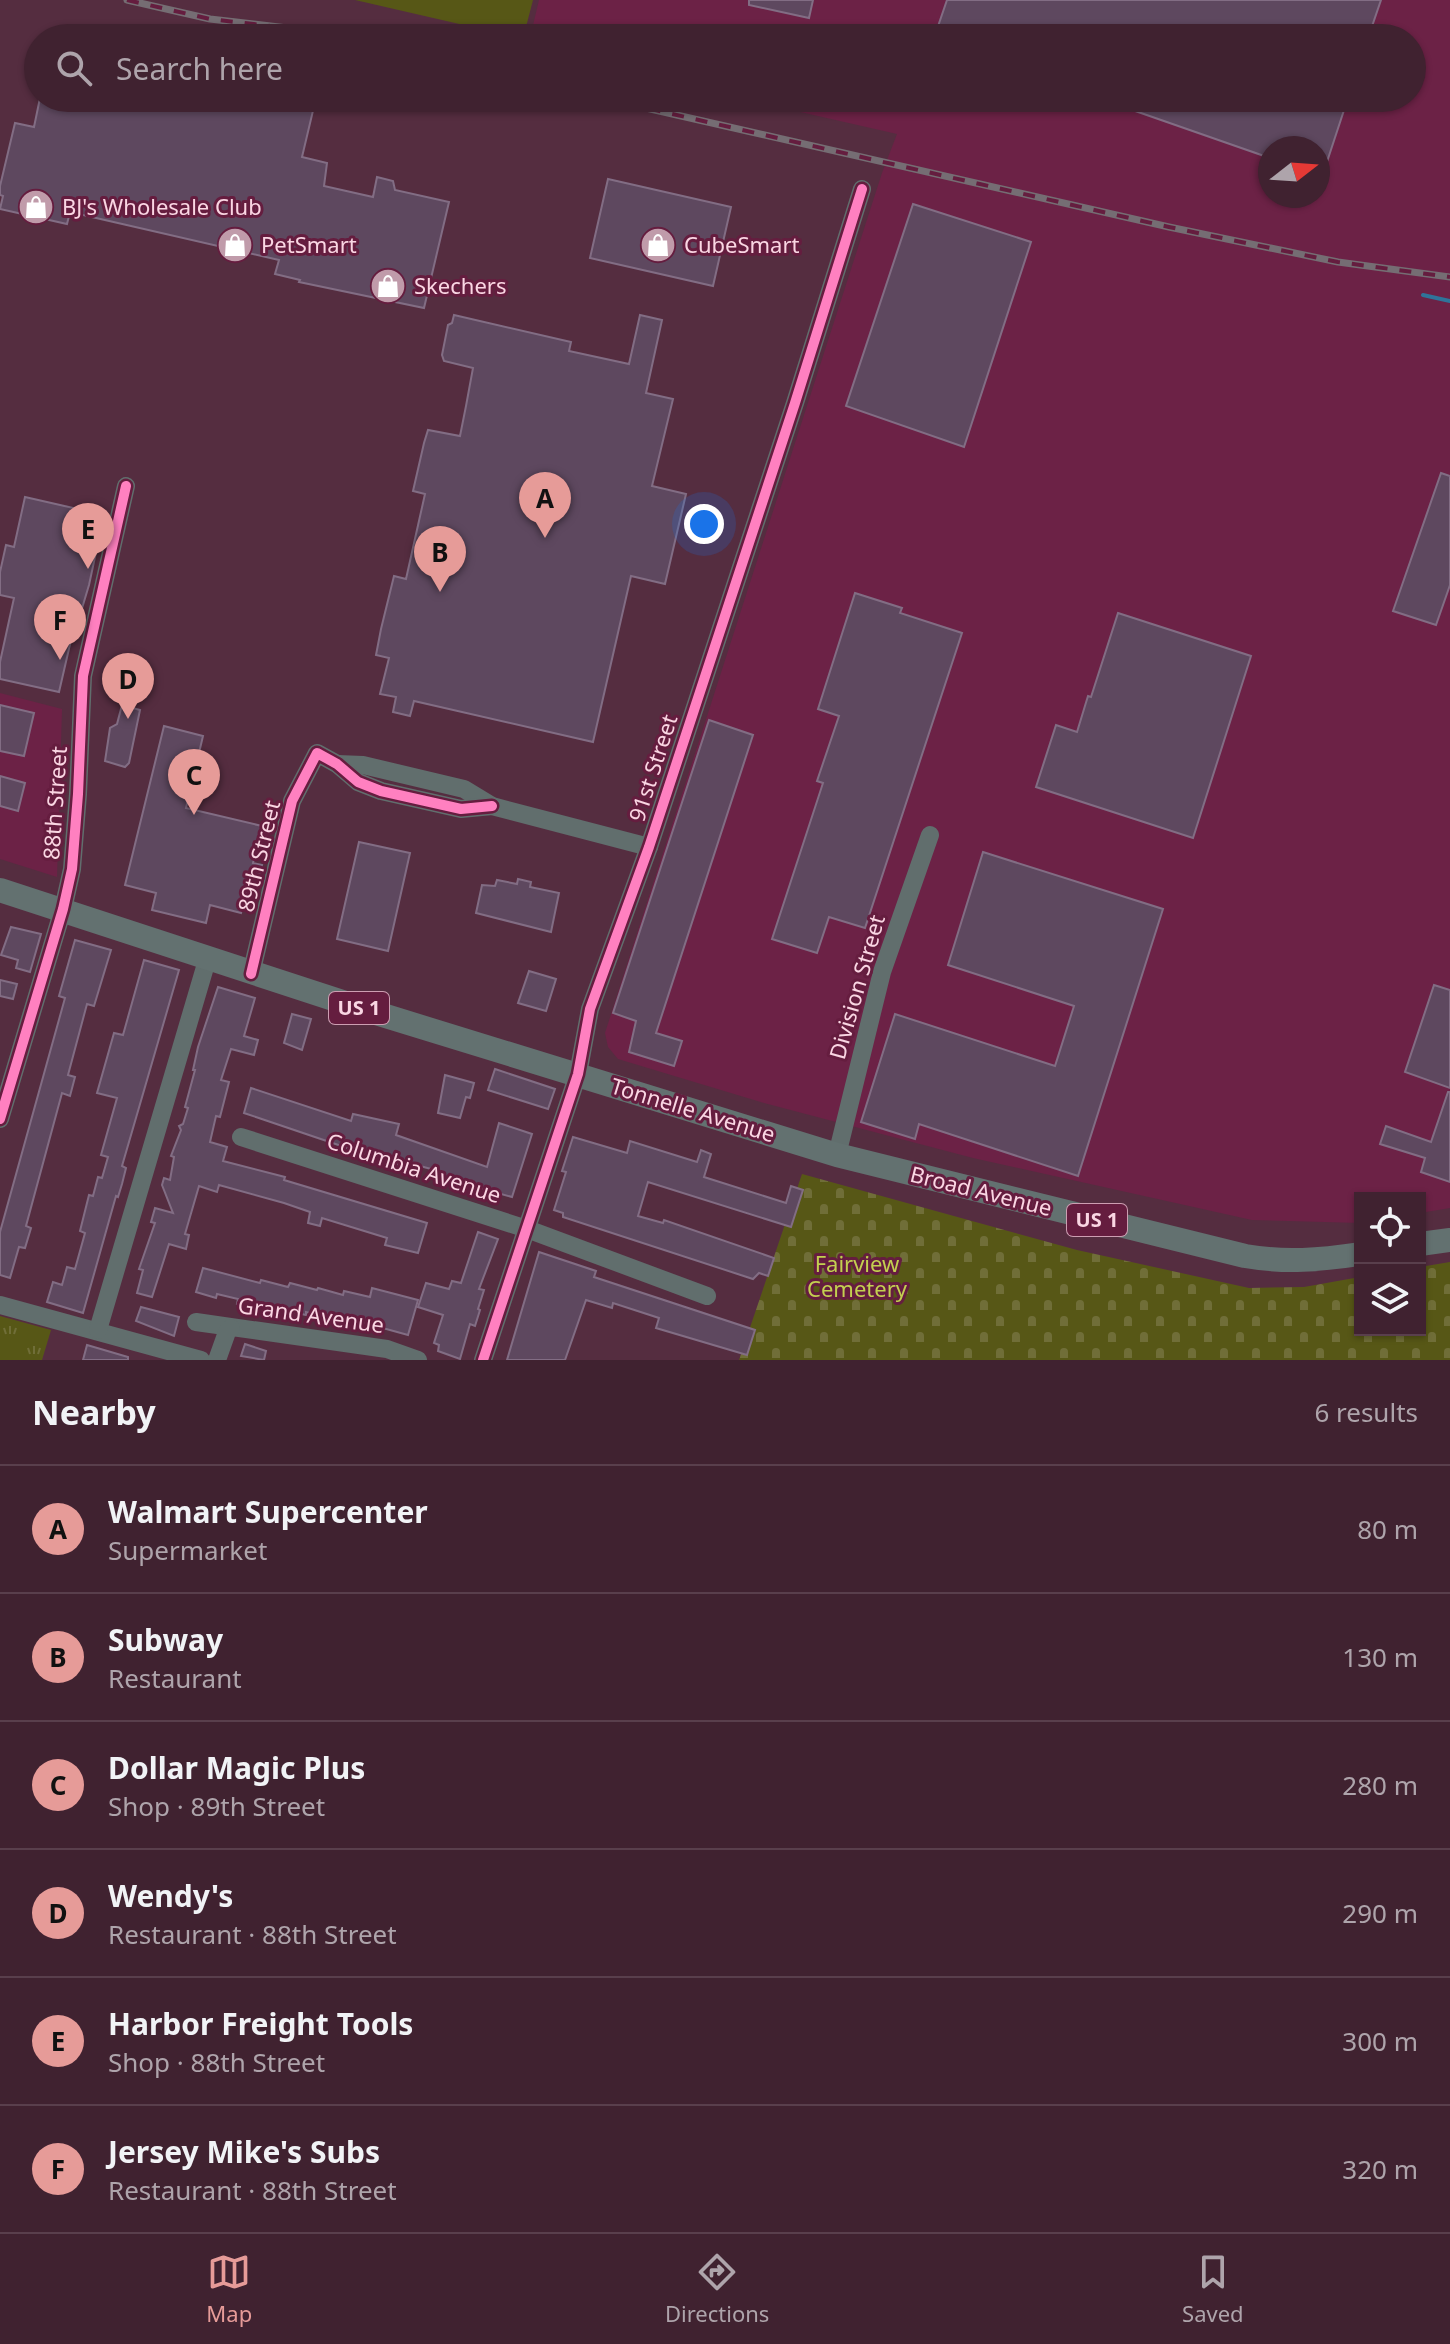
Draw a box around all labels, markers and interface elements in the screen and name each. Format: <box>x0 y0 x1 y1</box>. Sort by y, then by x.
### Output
search box <box>24 24 1426 112</box>
icon: search <box>52 46 96 90</box>
text: Search here <box>116 48 283 89</box>
north arrow <box>1258 136 1330 208</box>
shop icon: BJ's Wholesale Club <box>17 188 55 226</box>
place label: BJ's Wholesale Club <box>62 191 262 221</box>
shop icon: PetSmart <box>216 226 254 264</box>
shop icon: CubeSmart <box>639 226 677 264</box>
place label: PetSmart <box>261 229 357 259</box>
place label: CubeSmart <box>684 229 800 259</box>
shop icon: Skechers <box>369 267 407 305</box>
place label: Skechers <box>414 270 506 300</box>
pin: A <box>519 472 571 538</box>
pin: E <box>62 503 114 569</box>
your location <box>684 504 724 544</box>
pin: B <box>414 526 466 592</box>
pin: F <box>34 594 86 660</box>
pin: D <box>102 653 154 719</box>
street label: 91st Street <box>621 710 683 825</box>
street label: 88th Street <box>35 745 73 861</box>
pin: C <box>168 749 220 815</box>
street label: 89th Street <box>230 797 286 915</box>
street label: Division Street <box>821 911 891 1062</box>
road number: US 1 <box>329 992 389 1024</box>
street label: Tonnelle Avenue <box>607 1070 779 1148</box>
street label: Columbia Avenue <box>323 1125 505 1209</box>
street label: Broad Avenue <box>907 1158 1055 1222</box>
map controls <box>1354 1192 1426 1336</box>
button: locate <box>1354 1192 1426 1264</box>
road number: US 1 <box>1067 1204 1127 1236</box>
park label: Fairview Cemetery <box>807 1248 908 1303</box>
button: layers <box>1354 1264 1426 1336</box>
street label: Grand Avenue <box>236 1289 386 1339</box>
text: Nearby <box>32 1389 156 1435</box>
text: 6 results <box>1314 1394 1418 1430</box>
text: Walmart Supercenter <box>108 1491 428 1532</box>
text: A <box>49 1511 67 1547</box>
text: 80 m <box>1357 1511 1418 1547</box>
text: Supermarket <box>108 1532 267 1568</box>
text: Subway <box>108 1619 223 1660</box>
text: B <box>49 1639 67 1675</box>
text: 130 m <box>1342 1639 1418 1675</box>
text: Restaurant <box>108 1660 242 1696</box>
text: Dollar Magic Plus <box>108 1747 365 1788</box>
text: C <box>50 1767 66 1803</box>
text: 280 m <box>1342 1767 1418 1803</box>
text: Shop · 89th Street <box>108 1788 325 1824</box>
text: Wendy's <box>108 1875 233 1916</box>
text: D <box>48 1895 68 1931</box>
text: 290 m <box>1342 1895 1418 1931</box>
text: Restaurant · 88th Street <box>108 1916 397 1952</box>
text: Harbor Freight Tools <box>108 2003 413 2044</box>
text: E <box>51 2023 65 2059</box>
text: 300 m <box>1342 2023 1418 2059</box>
text: Shop · 88th Street <box>108 2044 325 2080</box>
text: Jersey Mike's Subs <box>108 2131 380 2172</box>
text: F <box>51 2151 65 2187</box>
text: 320 m <box>1342 2151 1418 2187</box>
text: Restaurant · 88th Street <box>108 2172 397 2208</box>
tab: Map <box>206 2250 252 2328</box>
tab: Directions <box>665 2250 769 2328</box>
tab: Saved <box>1182 2250 1244 2328</box>

